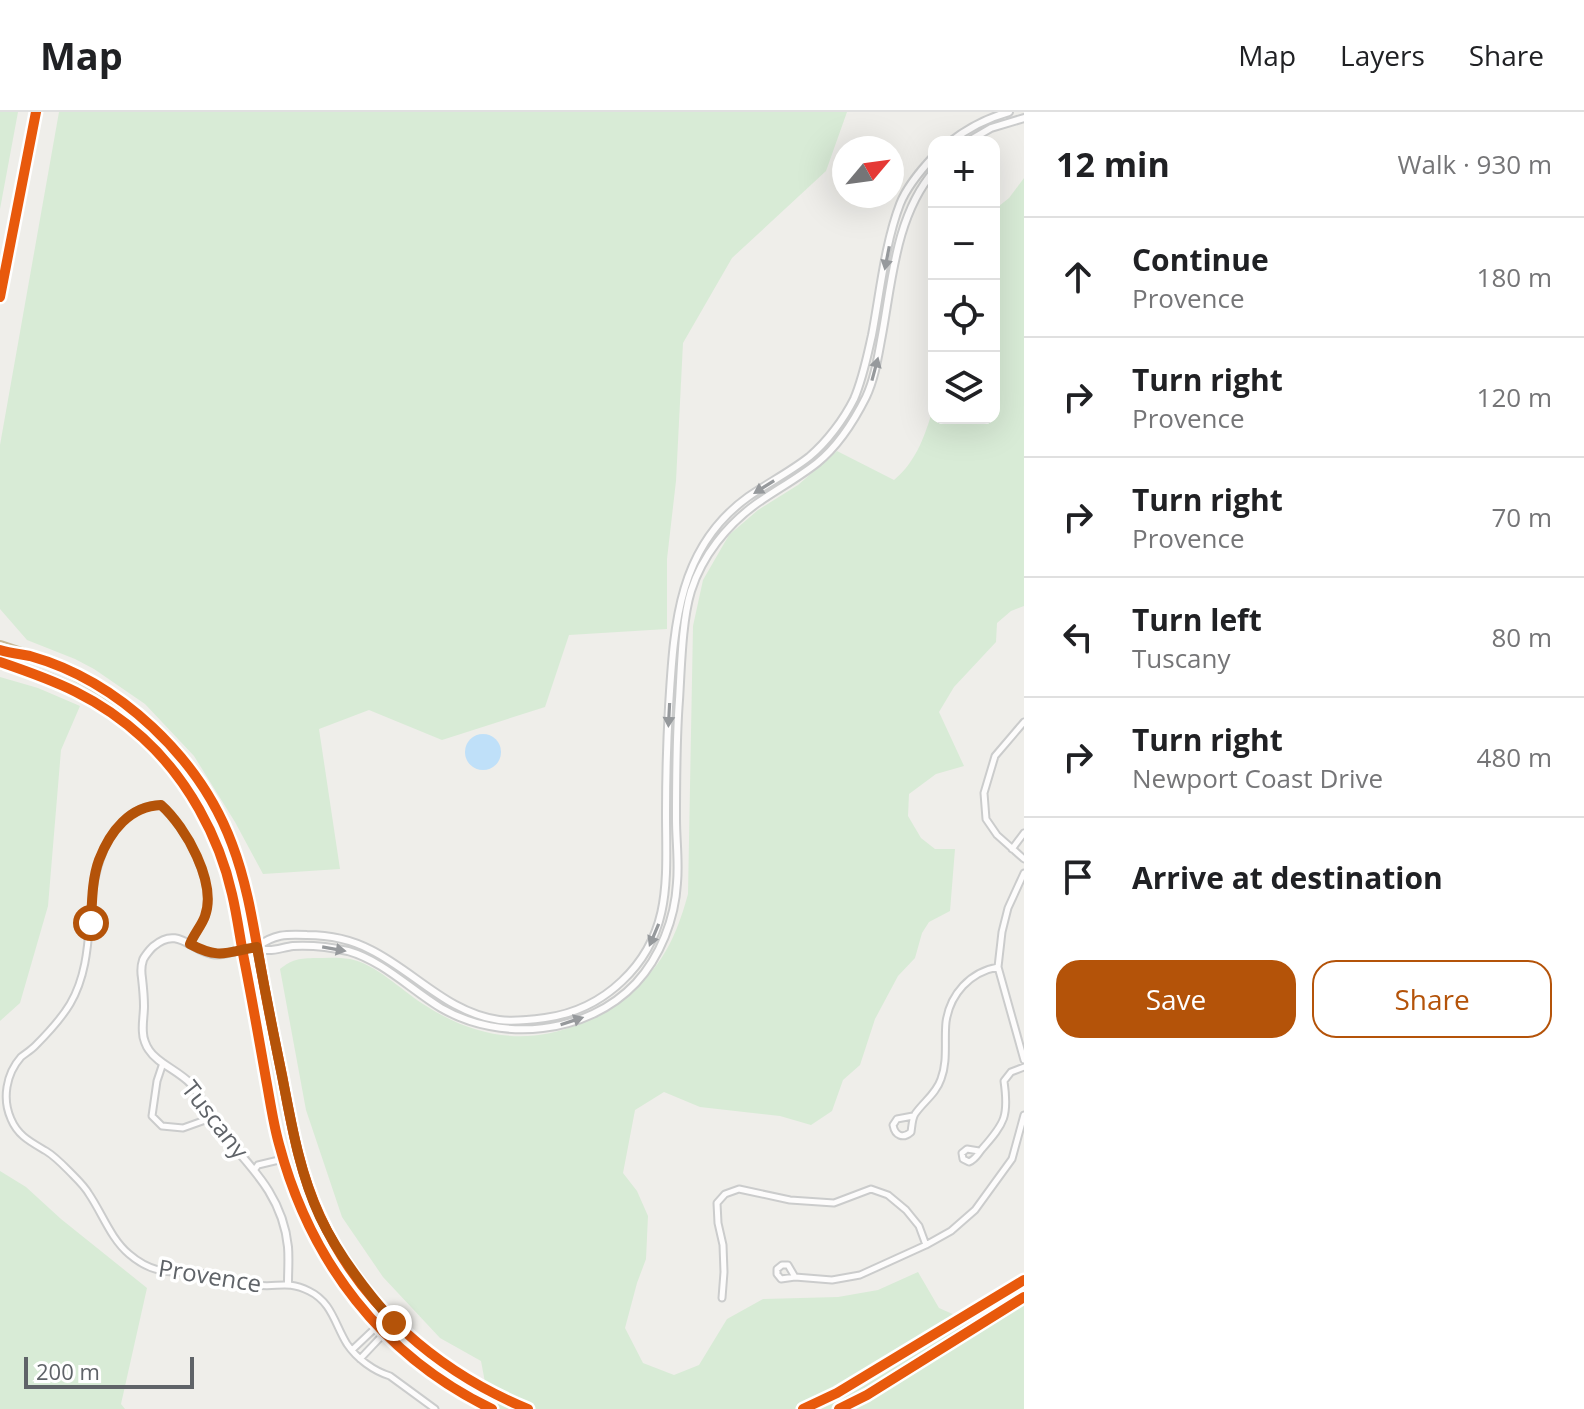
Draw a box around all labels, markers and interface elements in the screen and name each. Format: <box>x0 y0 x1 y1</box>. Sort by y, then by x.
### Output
text: Map <box>40 29 123 81</box>
text: Map <box>1238 36 1296 74</box>
text: Layers <box>1340 36 1425 74</box>
text: Share <box>1469 36 1544 74</box>
north arrow <box>832 136 904 208</box>
map controls <box>928 136 1000 424</box>
button: + <box>928 136 1000 208</box>
text: 12 min <box>1056 141 1170 187</box>
text: Walk · 930 m <box>1398 146 1552 182</box>
button: − <box>928 208 1000 280</box>
text: Continue <box>1132 239 1269 280</box>
one-way arrow <box>880 246 892 271</box>
icon: ahead <box>1056 255 1100 299</box>
text: 180 m <box>1477 259 1552 295</box>
button: locate <box>928 280 1000 352</box>
text: Provence <box>1132 280 1245 316</box>
button: layers <box>928 352 1000 424</box>
one-way arrow <box>869 356 881 381</box>
text: Turn right <box>1132 359 1283 400</box>
icon: right <box>1056 375 1100 419</box>
text: 120 m <box>1477 379 1552 415</box>
text: Provence <box>1132 400 1245 436</box>
text: Turn right <box>1132 479 1283 520</box>
one-way arrow <box>753 480 774 495</box>
icon: right <box>1056 495 1100 539</box>
text: 70 m <box>1491 499 1552 535</box>
text: Provence <box>1132 520 1245 556</box>
text: Turn left <box>1132 599 1262 640</box>
icon: left <box>1056 615 1100 659</box>
text: 80 m <box>1491 619 1552 655</box>
text: Tuscany <box>1132 640 1231 676</box>
one-way arrow <box>662 703 675 728</box>
text: Turn right <box>1132 719 1283 760</box>
icon: right <box>1056 735 1100 779</box>
text: 480 m <box>1477 739 1552 775</box>
text: Newport Coast Drive <box>1132 760 1383 796</box>
icon: arrive <box>1056 855 1100 899</box>
text: Arrive at destination <box>1132 857 1443 898</box>
route start <box>73 905 109 941</box>
one-way arrow <box>647 923 660 947</box>
one-way arrow <box>322 943 347 955</box>
button: Save <box>1056 960 1296 1038</box>
button: Share <box>1312 960 1552 1038</box>
one-way arrow <box>561 1014 585 1027</box>
street label: Tuscany <box>175 1073 258 1166</box>
street label: Provence <box>156 1251 264 1299</box>
route end <box>376 1305 412 1341</box>
scale bar <box>24 1353 194 1389</box>
text: 200 m <box>36 1356 100 1386</box>

